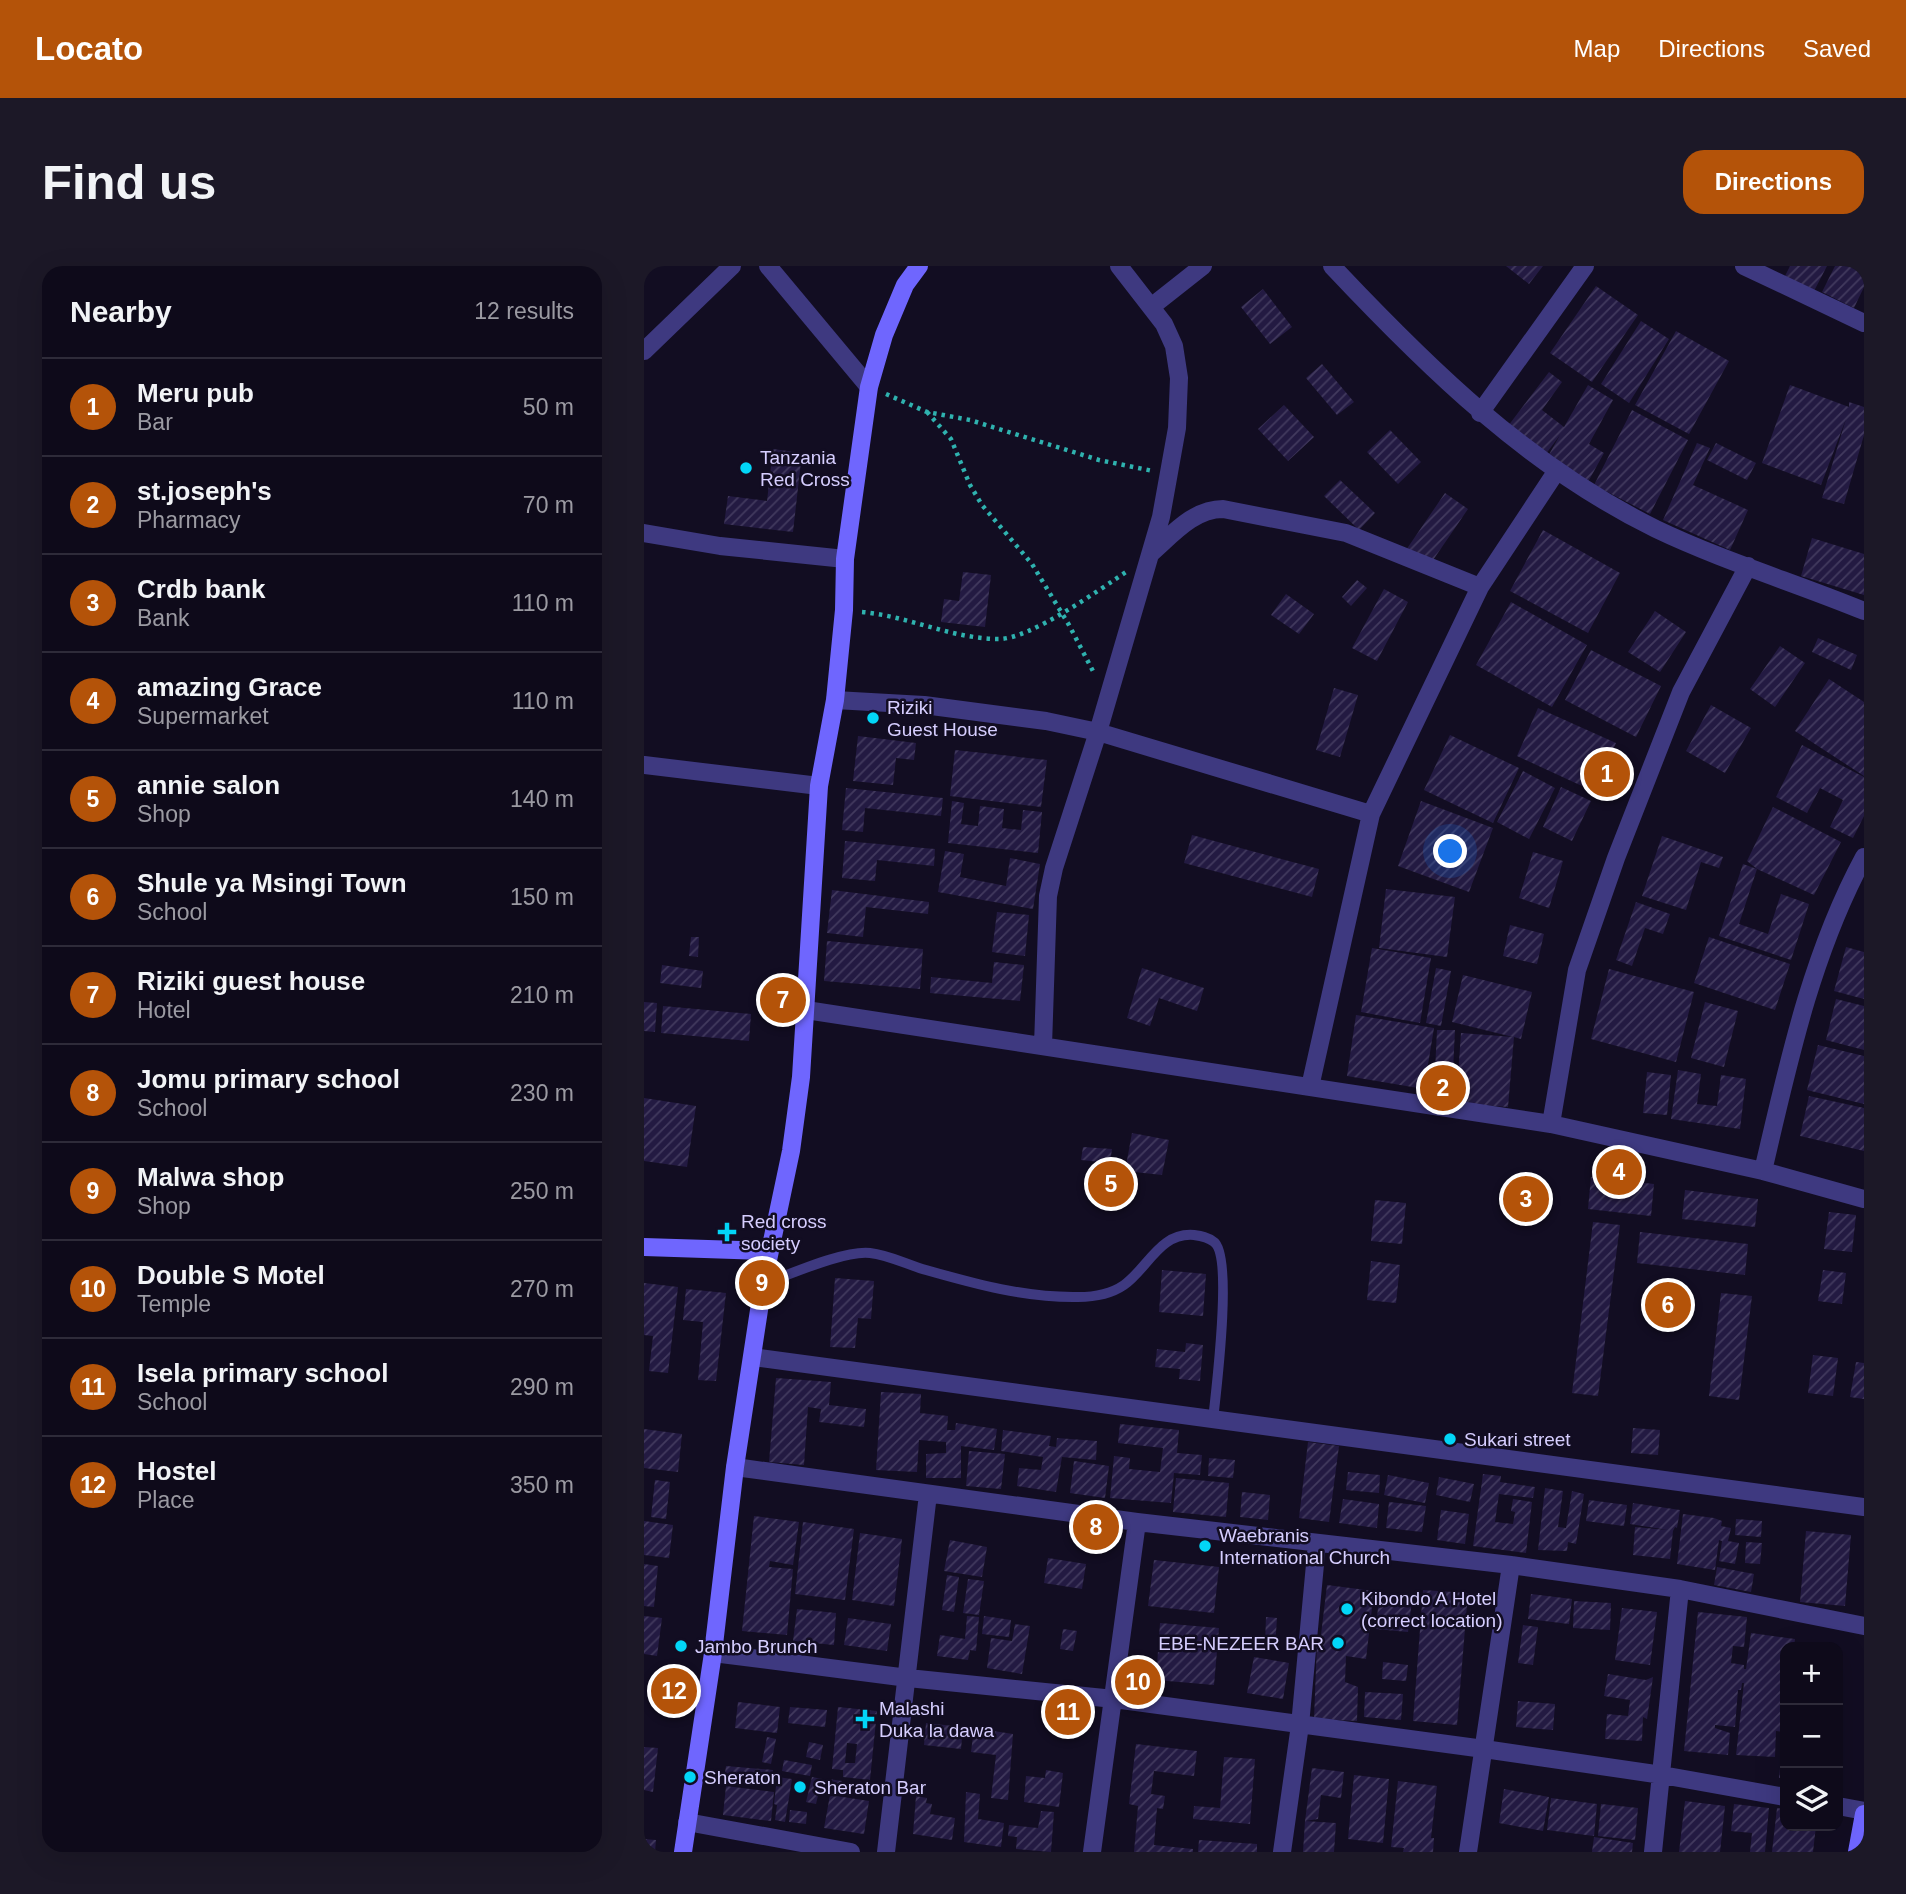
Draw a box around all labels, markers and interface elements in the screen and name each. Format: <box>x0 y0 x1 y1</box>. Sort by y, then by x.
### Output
text: Locato <box>35 30 143 67</box>
text: Map <box>1574 35 1620 62</box>
text: Directions <box>1658 35 1765 62</box>
text: Saved <box>1803 35 1871 62</box>
button: Directions <box>1683 150 1864 214</box>
text: Find us <box>42 155 216 209</box>
text: Nearby <box>70 295 172 328</box>
text: 12 results <box>474 298 574 324</box>
text: Meru pub <box>137 378 254 408</box>
text: 1 <box>87 394 99 420</box>
text: 50 m <box>523 394 574 420</box>
text: Bar <box>137 409 173 435</box>
place label: Tanzania Red Cross <box>760 447 850 490</box>
marker: Tanzania Red Cross <box>738 460 754 476</box>
text: st.joseph's <box>137 476 272 506</box>
text: 2 <box>87 492 99 518</box>
text: 70 m <box>523 492 574 518</box>
text: Pharmacy <box>137 507 241 533</box>
text: Crdb bank <box>137 574 266 604</box>
text: 3 <box>87 590 99 616</box>
text: 110 m <box>512 590 574 616</box>
text: Bank <box>137 605 189 631</box>
text: amazing Grace <box>137 672 322 702</box>
text: 4 <box>87 688 99 714</box>
text: 110 m <box>512 688 574 714</box>
place label: Riziki Guest House <box>887 697 998 740</box>
text: Supermarket <box>137 703 269 729</box>
marker: Riziki Guest House <box>865 710 881 726</box>
pin: 1 <box>1584 748 1630 800</box>
text: annie salon <box>137 770 280 800</box>
text: 5 <box>87 786 99 812</box>
text: 140 m <box>510 786 574 812</box>
text: Shop <box>137 801 191 827</box>
your location <box>1433 834 1467 868</box>
text: Shule ya Msingi Town <box>137 868 407 898</box>
text: 6 <box>87 884 99 910</box>
text: 150 m <box>510 884 574 910</box>
text: School <box>137 899 207 925</box>
text: Riziki guest house <box>137 966 365 996</box>
pin: 7 <box>760 974 806 1026</box>
text: 7 <box>87 982 99 1008</box>
text: 210 m <box>510 982 574 1008</box>
text: Hotel <box>137 997 191 1023</box>
pin: 2 <box>1420 1062 1466 1114</box>
text: Jomu primary school <box>137 1064 400 1094</box>
text: 8 <box>87 1080 99 1106</box>
text: 230 m <box>510 1080 574 1106</box>
text: School <box>137 1095 207 1121</box>
pin: 4 <box>1596 1146 1642 1198</box>
pin: 5 <box>1088 1158 1134 1210</box>
text: Malwa shop <box>137 1162 284 1192</box>
pin: 3 <box>1503 1173 1549 1225</box>
text: 9 <box>87 1178 99 1204</box>
text: 250 m <box>510 1178 574 1204</box>
text: Shop <box>137 1193 191 1219</box>
place label: Red cross society <box>741 1211 827 1254</box>
marker: Red cross society <box>719 1224 735 1240</box>
pin: 9 <box>739 1257 785 1309</box>
text: Double S Motel <box>137 1260 325 1290</box>
text: 10 <box>80 1276 106 1302</box>
text: 270 m <box>510 1276 574 1302</box>
pin: 6 <box>1645 1279 1691 1331</box>
text: Temple <box>137 1291 211 1317</box>
text: Isela primary school <box>137 1358 388 1388</box>
text: 11 <box>81 1374 105 1400</box>
text: 290 m <box>510 1374 574 1400</box>
text: School <box>137 1389 207 1415</box>
place label: Sukari street <box>1464 1429 1571 1450</box>
marker: Sukari street <box>1442 1431 1458 1447</box>
text: Hostel <box>137 1456 216 1486</box>
text: 12 <box>80 1472 106 1498</box>
text: 350 m <box>510 1472 574 1498</box>
text: Place <box>137 1487 195 1513</box>
pin: 8 <box>1073 1501 1119 1553</box>
place label: Waebranis International Church <box>1219 1525 1390 1568</box>
marker: Waebranis International Church <box>1197 1538 1213 1554</box>
place label: Kibondo A Hotel (correct location) <box>1361 1588 1503 1631</box>
marker: Kibondo A Hotel (correct location) <box>1339 1601 1355 1617</box>
place label: EBE-NEZEER BAR <box>1158 1633 1324 1654</box>
marker: EBE-NEZEER BAR <box>1330 1635 1346 1651</box>
place label: Jambo Brunch <box>695 1636 818 1657</box>
marker: Jambo Brunch <box>673 1638 689 1654</box>
map controls <box>1780 1642 1843 1831</box>
button: + <box>1780 1642 1843 1705</box>
pin: 10 <box>1115 1656 1161 1708</box>
pin: 12 <box>651 1665 697 1717</box>
pin: 11 <box>1045 1686 1091 1738</box>
place label: Malashi Duka la dawa <box>879 1698 995 1741</box>
button: − <box>1780 1705 1843 1768</box>
marker: Malashi Duka la dawa <box>857 1711 873 1727</box>
place label: Sheraton <box>704 1767 781 1788</box>
button: layers <box>1780 1768 1843 1831</box>
marker: Sheraton <box>682 1769 698 1785</box>
place label: Sheraton Bar <box>814 1777 927 1798</box>
marker: Sheraton Bar <box>792 1779 808 1795</box>

